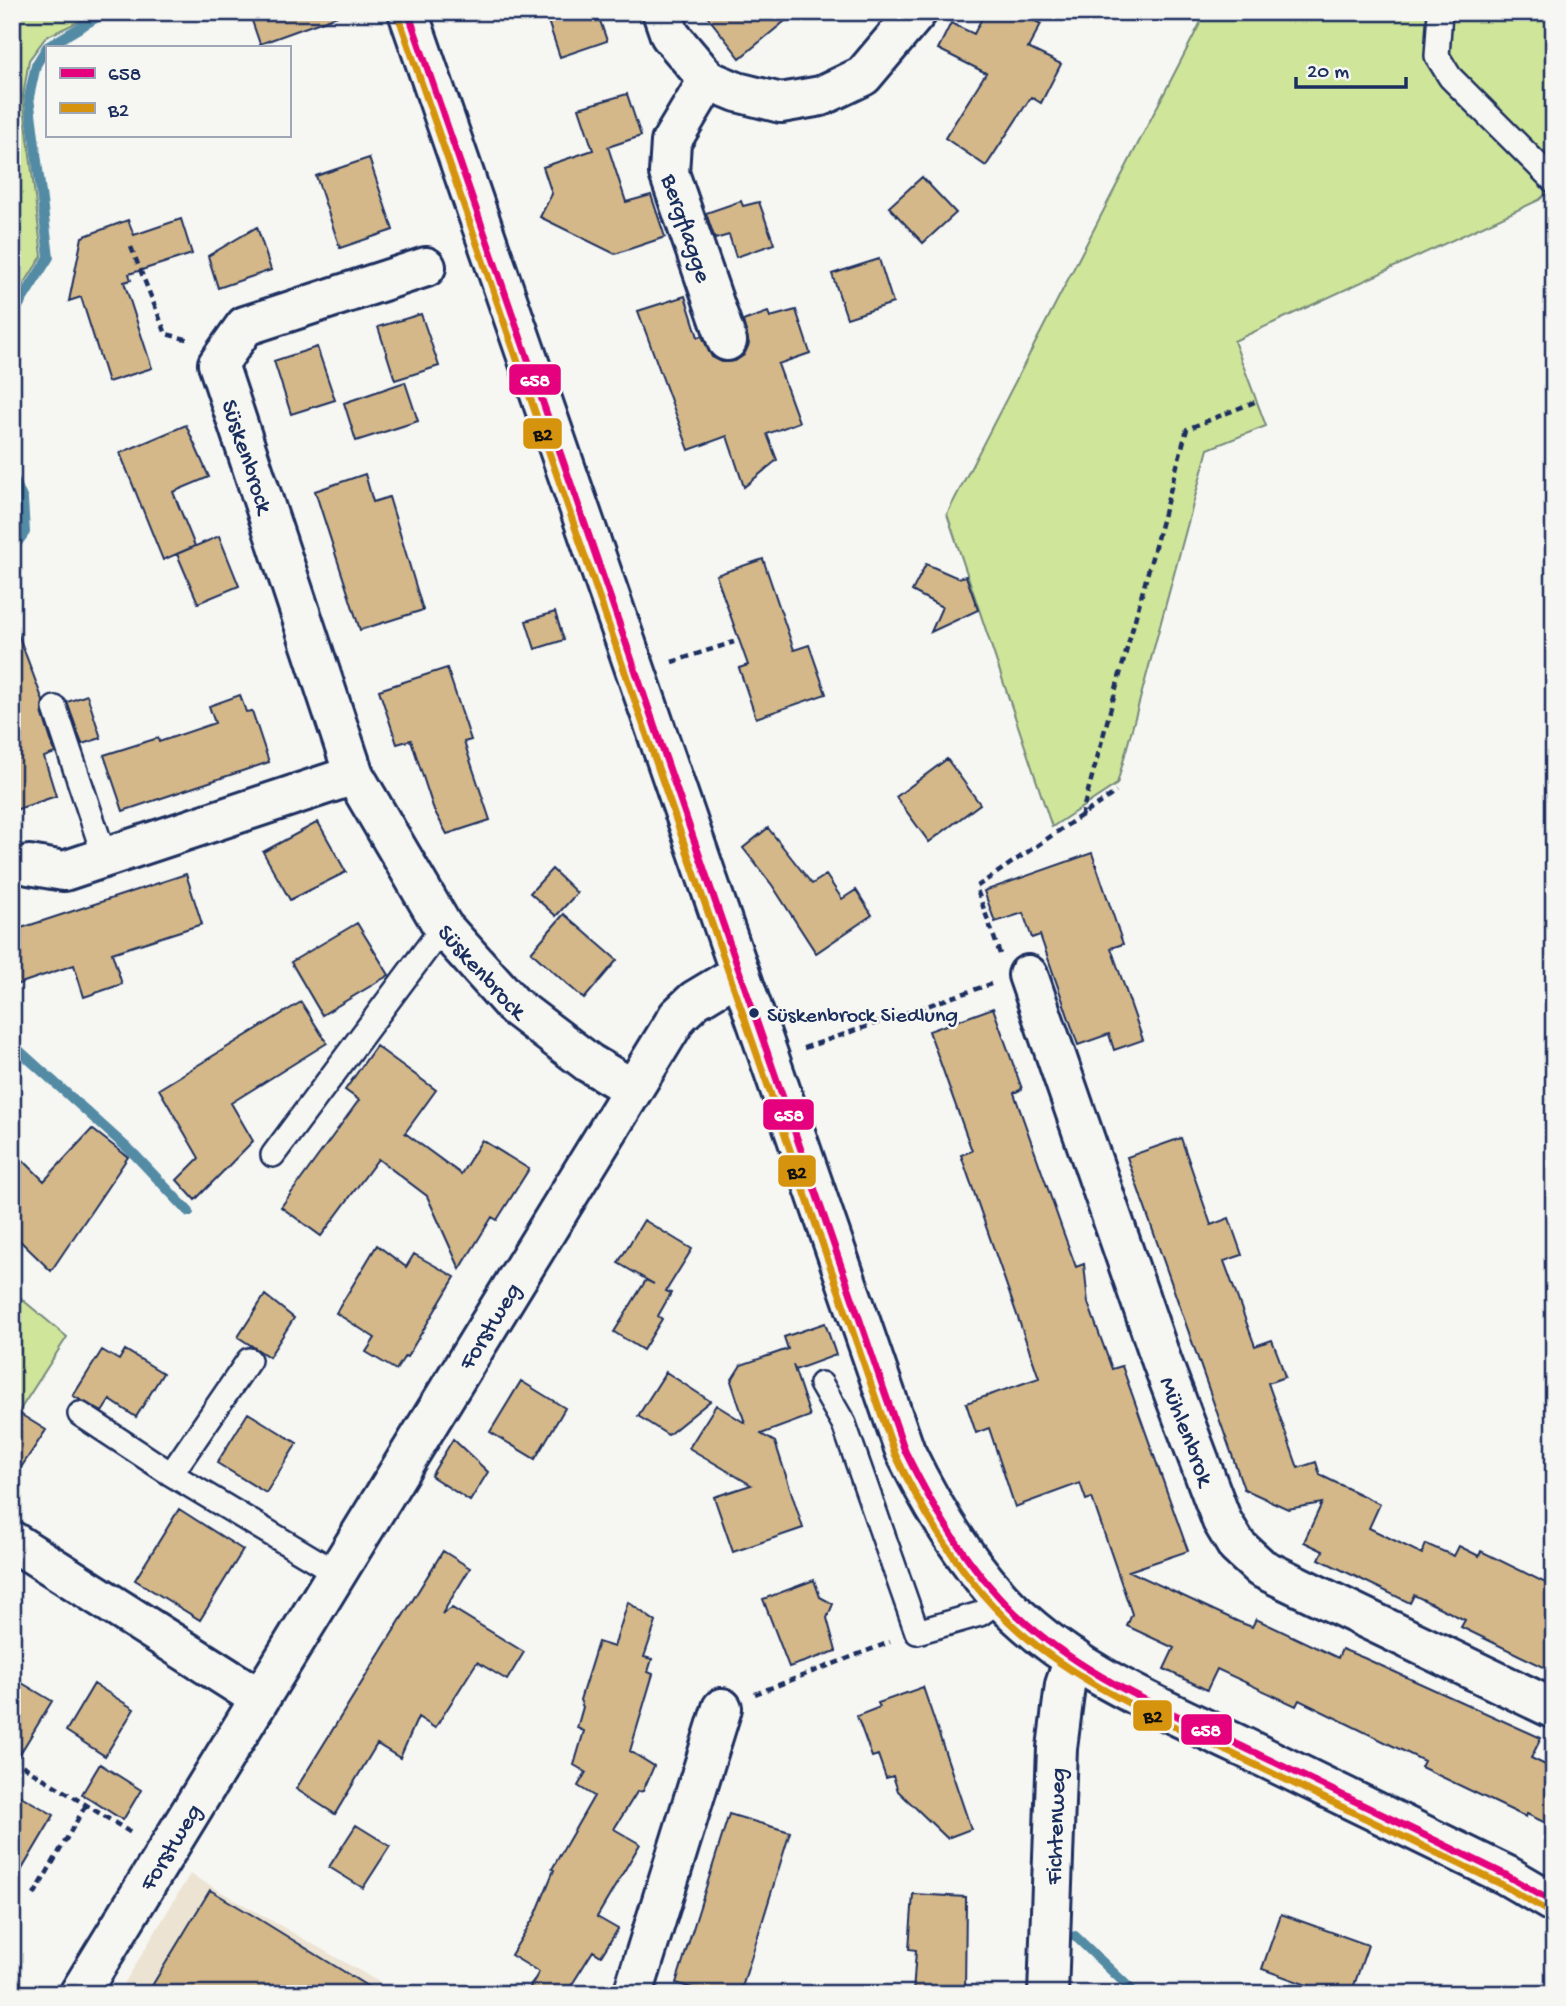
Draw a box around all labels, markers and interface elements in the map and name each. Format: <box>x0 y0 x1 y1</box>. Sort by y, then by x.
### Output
legend <box>46 46 290 136</box>
scale bar <box>1296 46 1407 90</box>
text: 20 m <box>1307 61 1349 86</box>
text: 658 <box>108 64 141 89</box>
text: B2 <box>107 100 129 125</box>
street label: Bergflagge <box>652 170 717 287</box>
line badge: 658 <box>508 363 562 396</box>
text: 658 <box>520 371 551 394</box>
street label: Süskenbrock <box>213 397 278 520</box>
line badge: B2 <box>522 417 563 450</box>
text: B2 <box>532 425 553 448</box>
street label: Süskenbrock <box>429 920 532 1029</box>
place label: Süskenbrock Siedlung <box>767 1004 958 1030</box>
marker: Süskenbrock Siedlung <box>747 1006 761 1020</box>
line badge: 658 <box>762 1098 815 1131</box>
text: 658 <box>774 1106 805 1129</box>
line badge: B2 <box>777 1154 817 1188</box>
text: B2 <box>786 1163 807 1186</box>
street label: Forstweg <box>453 1279 529 1377</box>
street label: Mühlenbrok <box>1151 1373 1219 1493</box>
line badge: B2 <box>1132 1699 1173 1732</box>
text: B2 <box>1142 1707 1163 1730</box>
line badge: 658 <box>1180 1713 1233 1746</box>
text: 658 <box>1191 1721 1222 1744</box>
street label: Fichtenweg <box>1041 1767 1074 1886</box>
street label: Forstweg <box>134 1800 210 1898</box>

